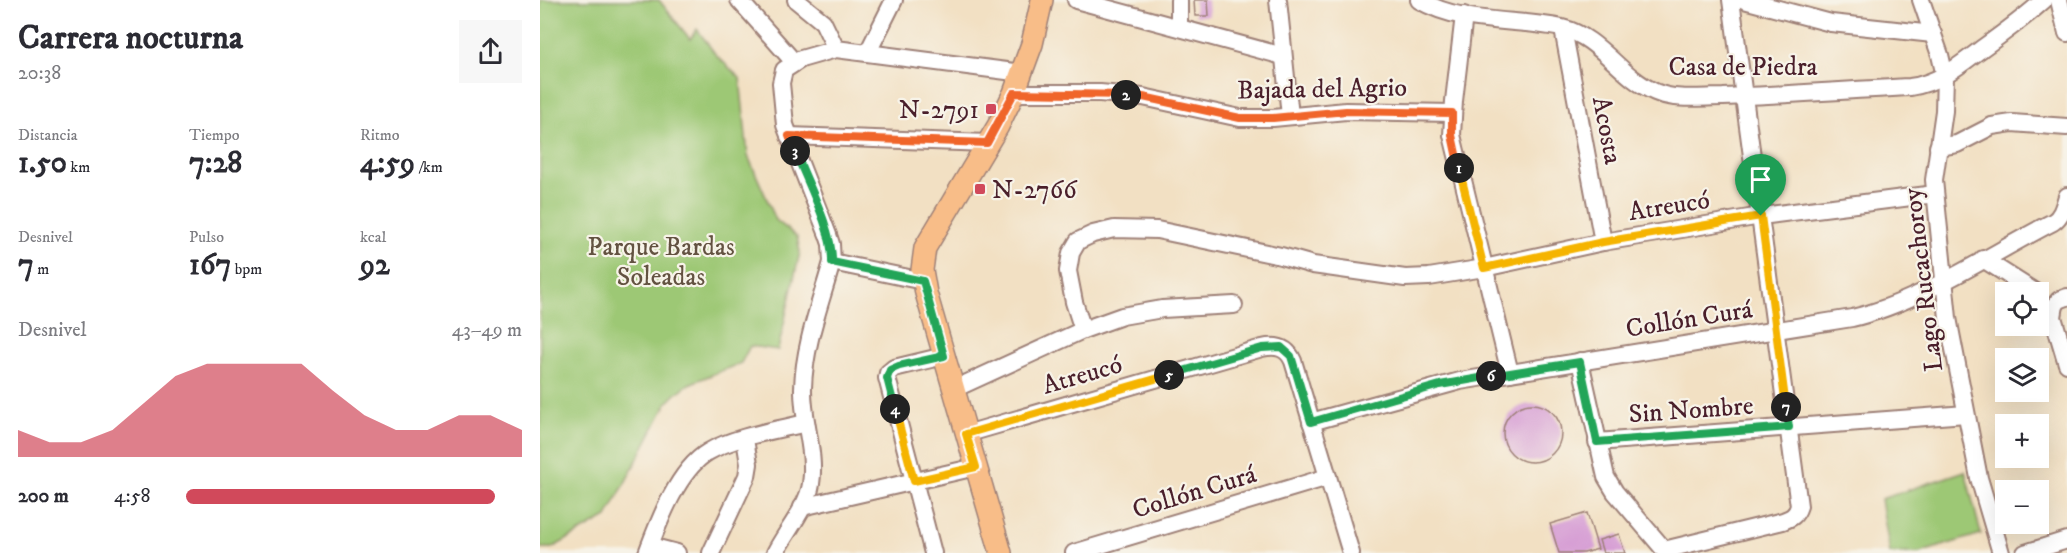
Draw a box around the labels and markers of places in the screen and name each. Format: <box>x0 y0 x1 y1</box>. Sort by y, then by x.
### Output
pin: 2 <box>1111 80 1141 110</box>
place label: N-2791 <box>899 94 979 127</box>
marker: N-2791 <box>984 102 998 116</box>
pin: 3 <box>780 136 810 166</box>
pin: 1 <box>1444 153 1474 183</box>
pin <box>1735 154 1786 216</box>
place label: N-2766 <box>992 174 1078 207</box>
marker: N-2766 <box>973 182 987 196</box>
pin: 5 <box>1154 360 1184 390</box>
pin: 6 <box>1476 361 1506 391</box>
pin: 7 <box>1771 392 1801 422</box>
pin: 4 <box>880 394 910 424</box>

